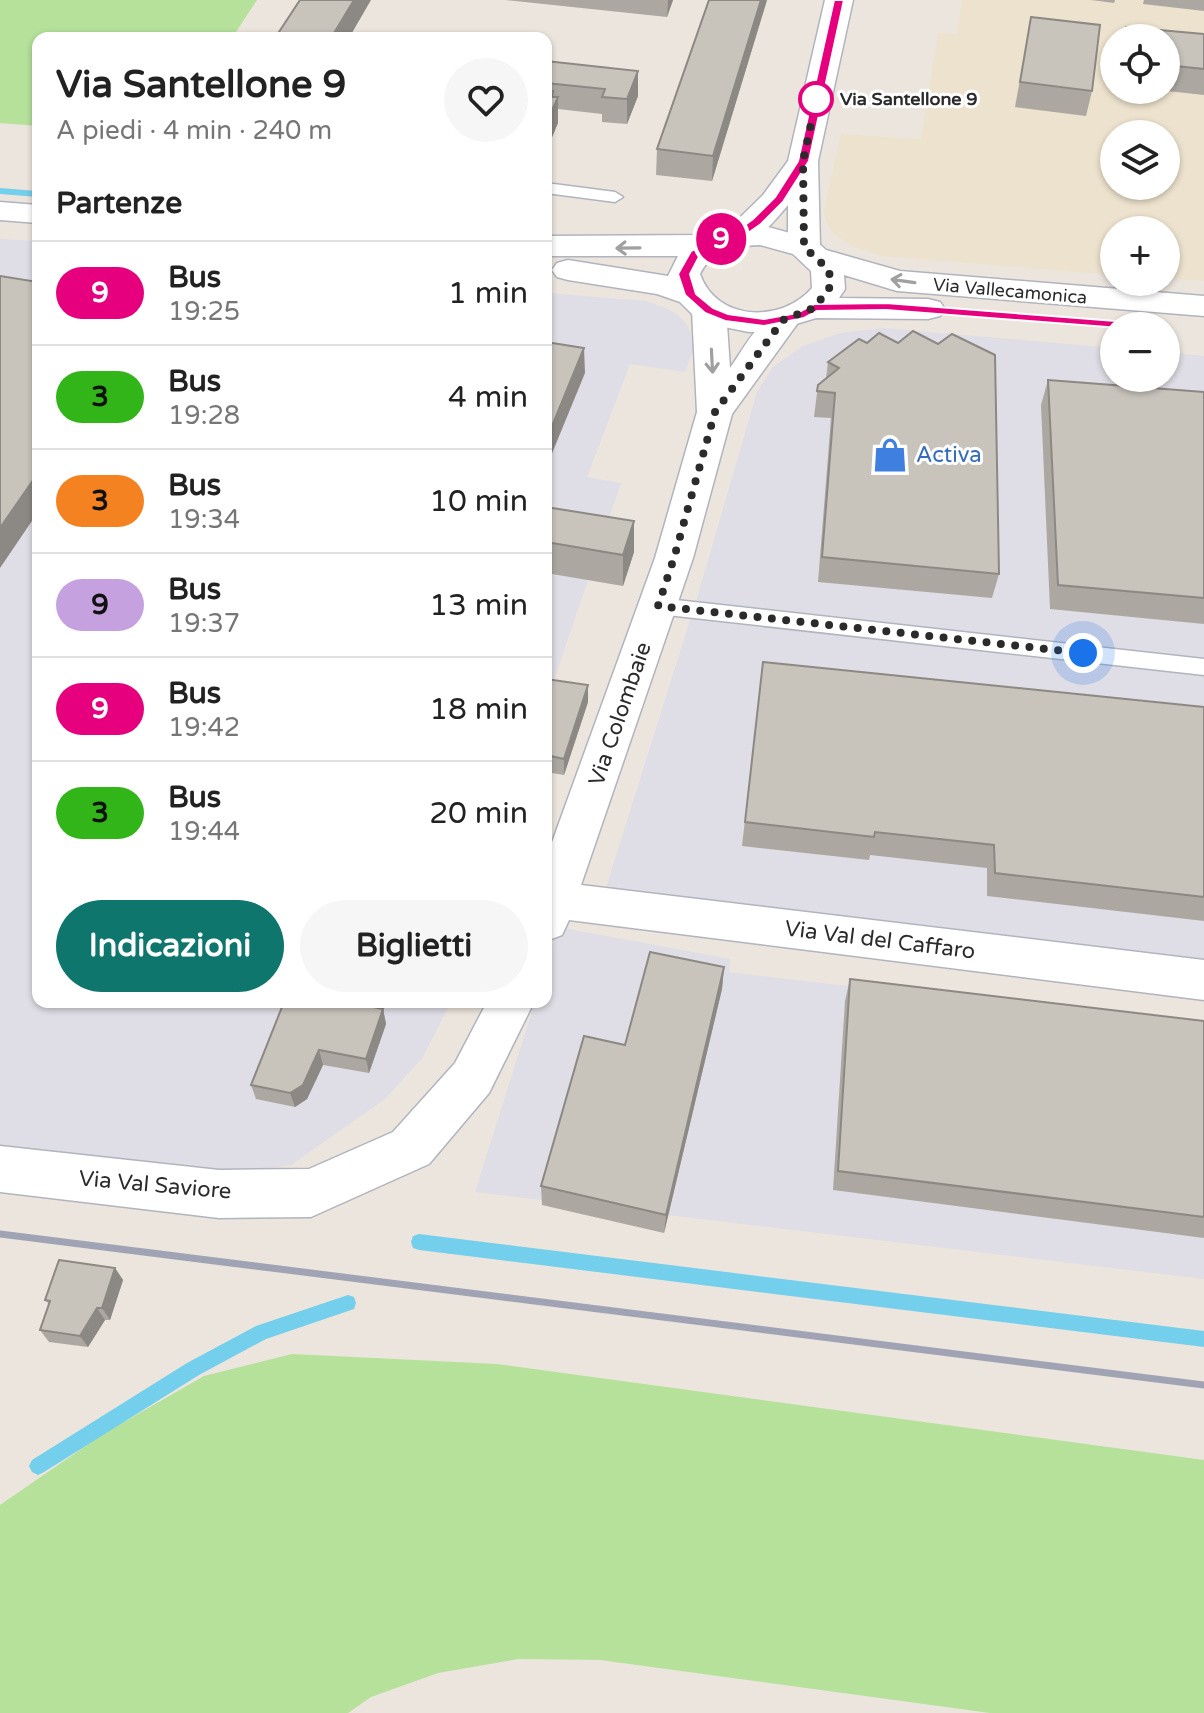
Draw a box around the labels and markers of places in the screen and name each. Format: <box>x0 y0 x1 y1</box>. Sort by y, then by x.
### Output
marker: Via Santellone 9 <box>799 82 833 116</box>
place label: Via Santellone 9 <box>840 88 978 110</box>
shop icon: Activa <box>871 436 909 474</box>
place label: Activa <box>916 442 982 468</box>

